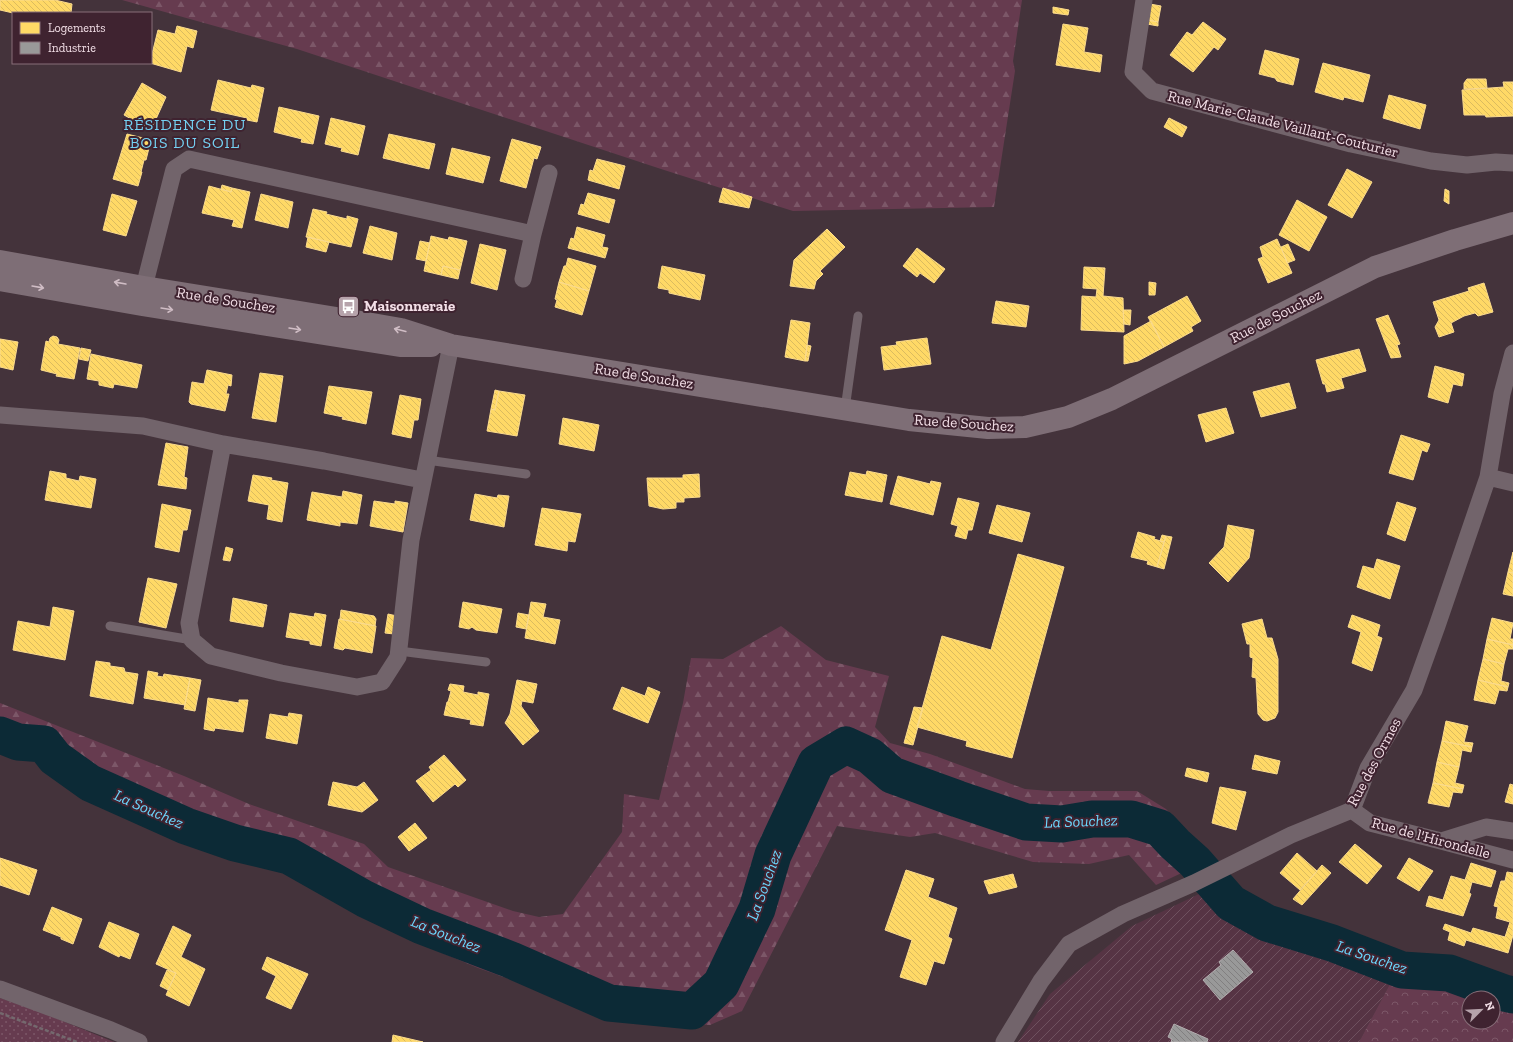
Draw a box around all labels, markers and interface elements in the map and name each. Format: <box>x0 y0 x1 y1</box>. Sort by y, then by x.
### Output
legend <box>12 12 152 64</box>
text: Logements <box>48 21 106 35</box>
text: Industrie <box>48 41 96 55</box>
street label: Rue Marie-Claude Vaillant-Couturier <box>1166 87 1400 161</box>
district label: RÉSIDENCE DU BOIS DU SOIL <box>123 115 247 152</box>
one-way arrow <box>114 278 127 286</box>
one-way arrow <box>32 283 45 291</box>
street label: Rue de Souchez <box>175 283 277 317</box>
street label: Rue de Souchez <box>1227 285 1325 347</box>
bus stop icon: Maisonneraie <box>336 293 362 319</box>
place label: Maisonneraie <box>364 297 455 315</box>
one-way arrow <box>160 305 173 313</box>
one-way arrow <box>288 325 301 333</box>
one-way arrow <box>394 325 407 333</box>
street label: Rue de Souchez <box>593 359 695 393</box>
street label: Rue de Souchez <box>913 411 1015 435</box>
street label: Rue des Ormes <box>1343 715 1405 809</box>
water label: La Souchez <box>111 785 187 833</box>
water label: La Souchez <box>1044 810 1118 832</box>
street label: Rue de l'Hirondelle <box>1370 814 1492 862</box>
water label: La Souchez <box>742 847 786 923</box>
water label: La Souchez <box>408 911 484 957</box>
water label: La Souchez <box>1334 936 1410 978</box>
north arrow <box>1461 990 1501 1030</box>
text: N <box>1482 1000 1498 1013</box>

